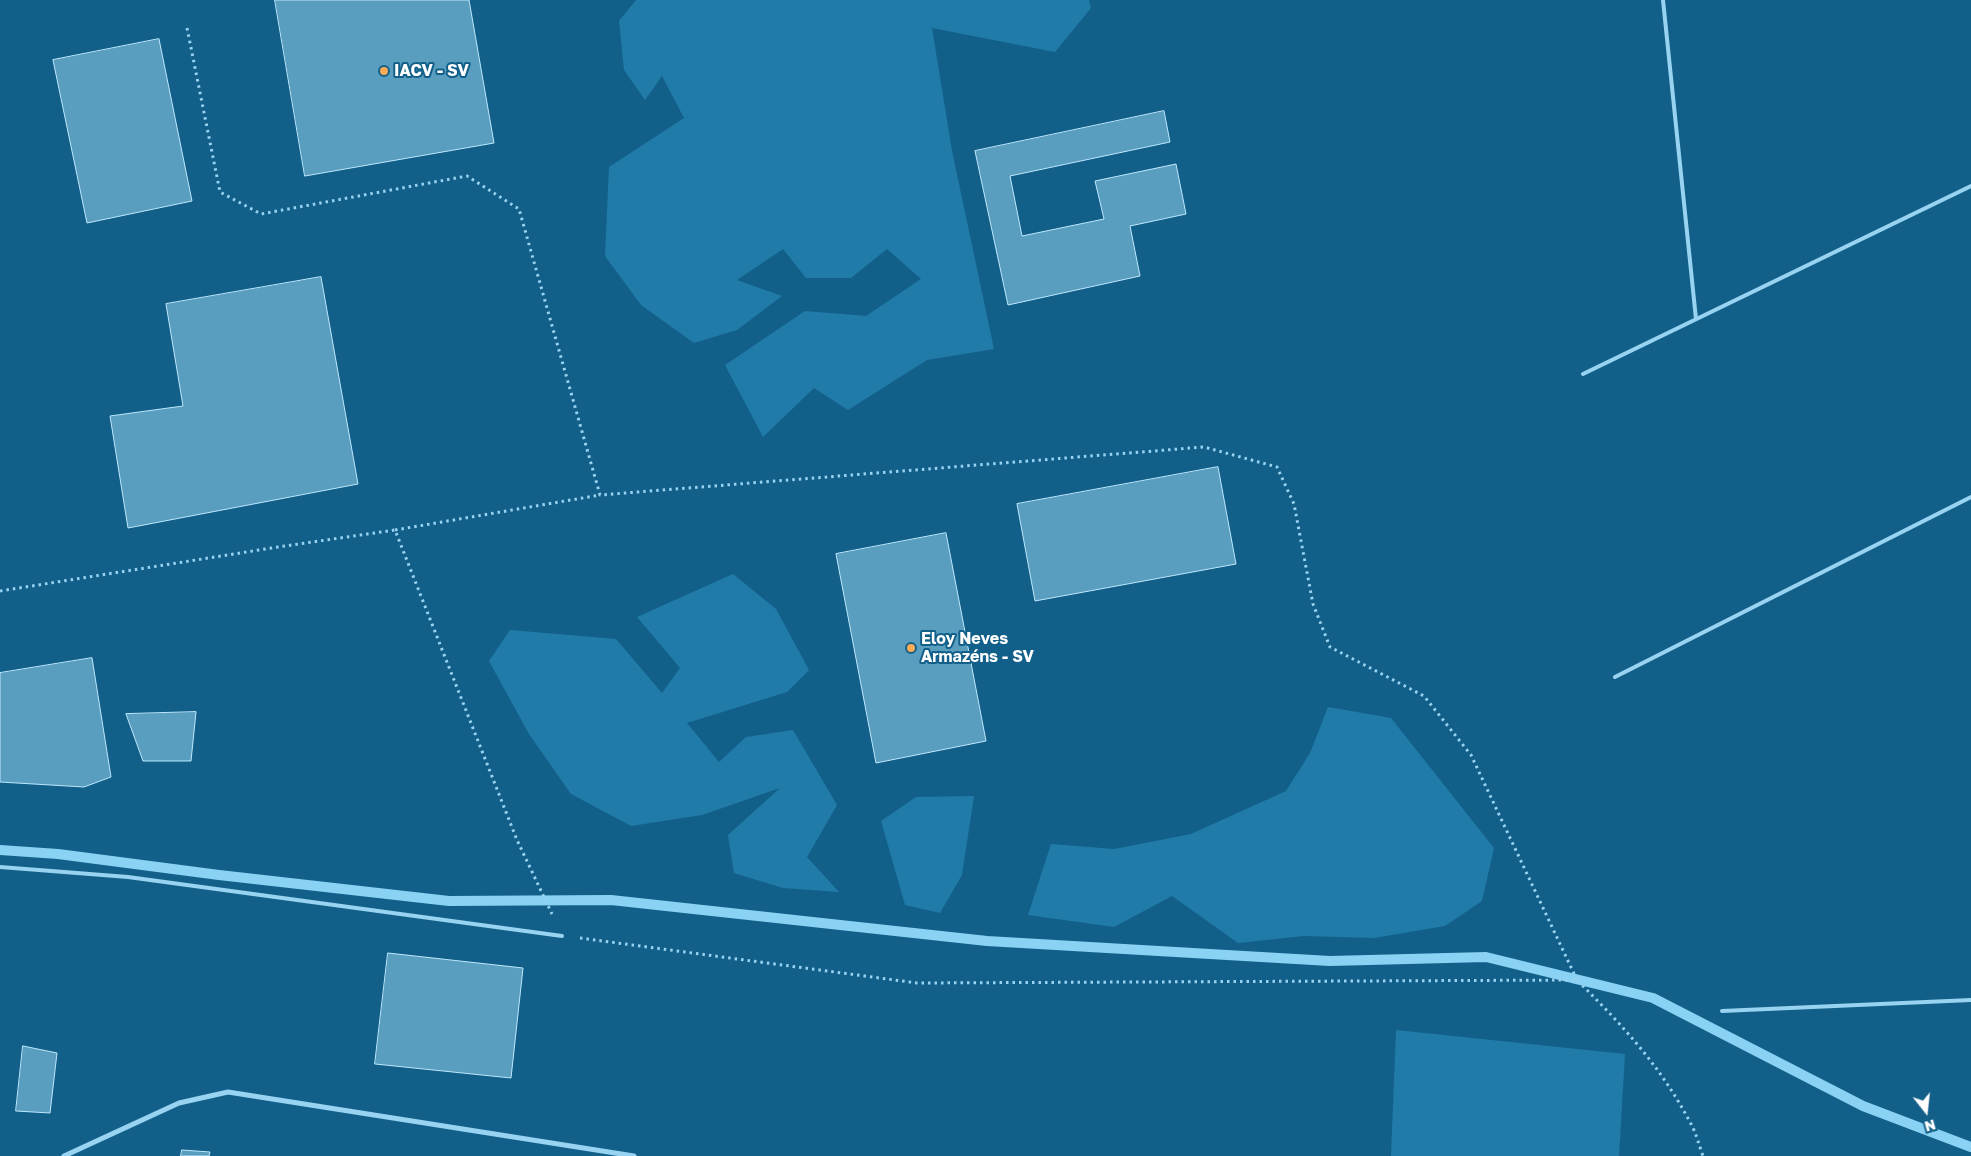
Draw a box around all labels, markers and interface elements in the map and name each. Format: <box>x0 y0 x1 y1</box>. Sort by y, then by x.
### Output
place label: IACV - SV <box>394 61 469 81</box>
marker: IACV - SV <box>378 65 390 77</box>
place label: Eloy Neves Armazéns - SV <box>921 629 1034 667</box>
marker: Eloy Neves Armazéns - SV <box>905 642 917 654</box>
north arrow <box>1901 1086 1951 1136</box>
text: N <box>1923 1116 1938 1136</box>

